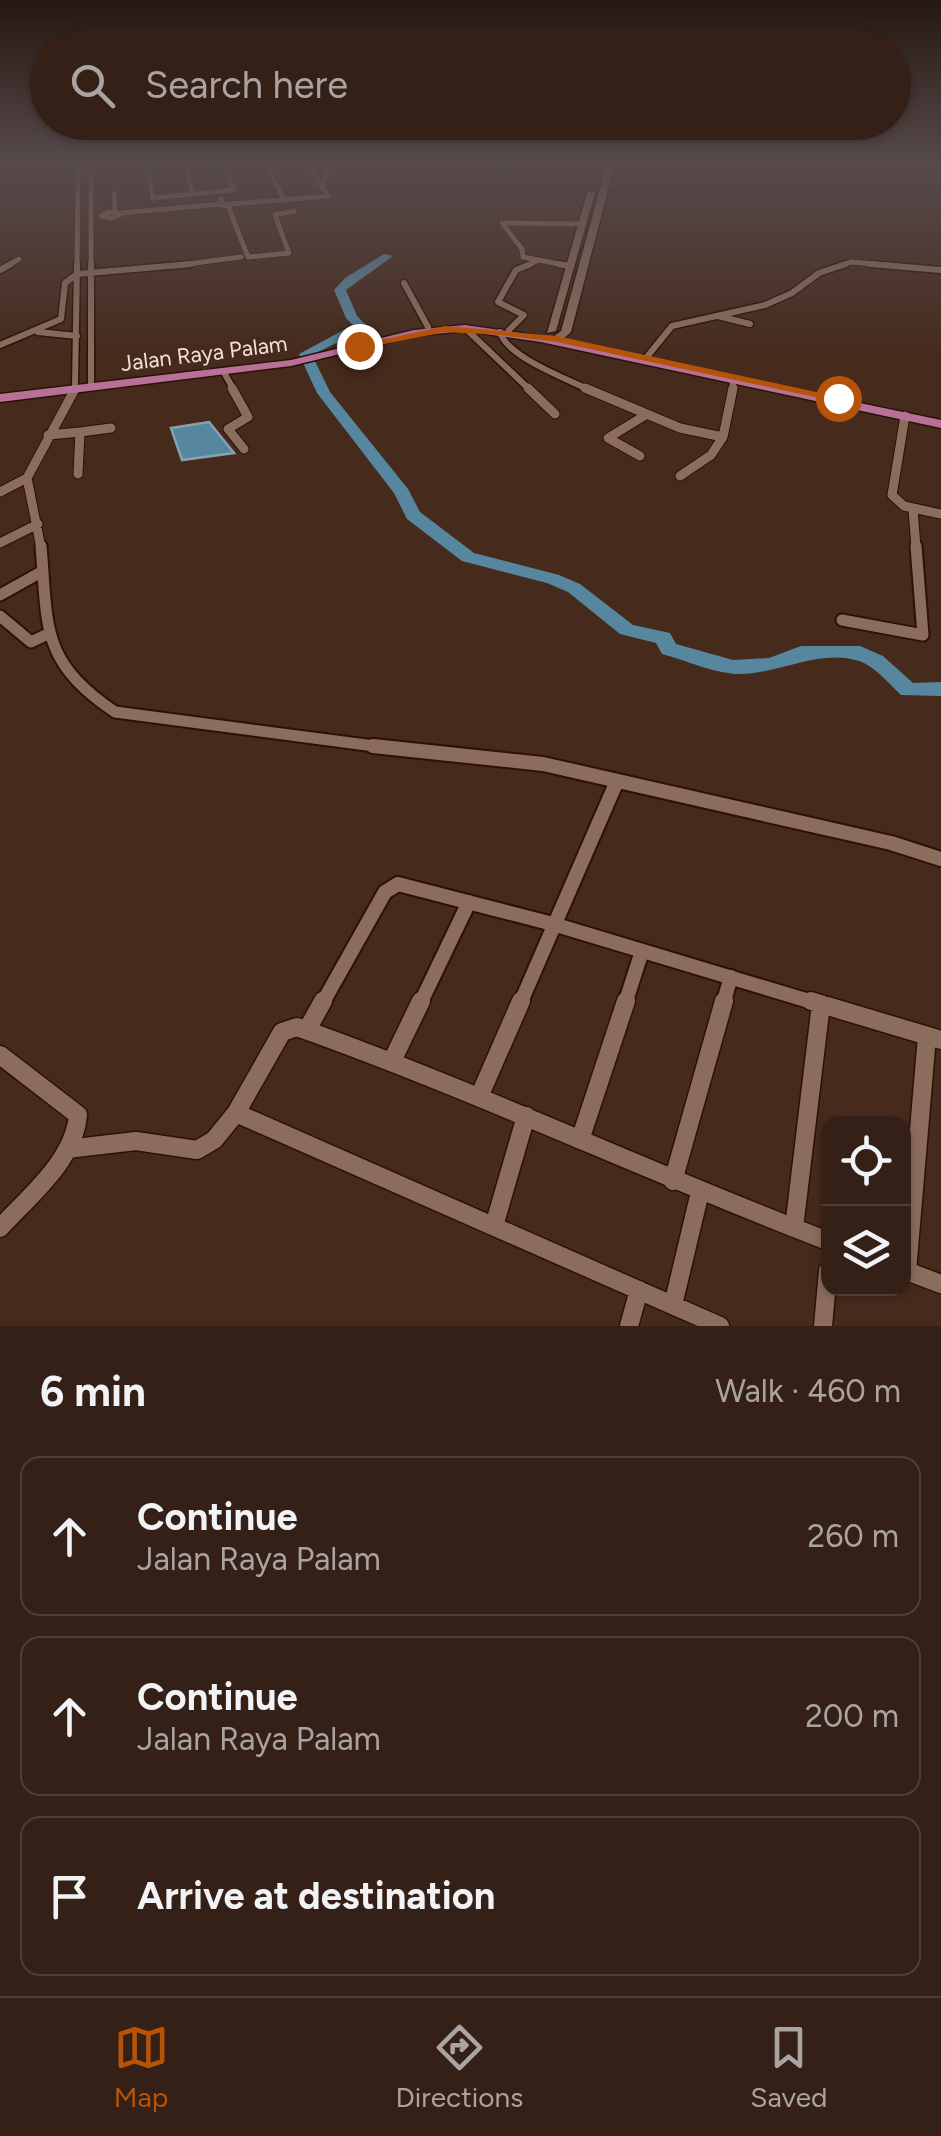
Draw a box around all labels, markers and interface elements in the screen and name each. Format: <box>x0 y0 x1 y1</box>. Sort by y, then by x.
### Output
search box <box>30 30 911 140</box>
icon: search <box>65 58 120 113</box>
text: Search here <box>145 62 348 108</box>
route end <box>337 324 383 370</box>
street label: Jalan Raya Palam <box>119 330 289 377</box>
route start <box>816 376 862 422</box>
map controls <box>821 1116 911 1296</box>
button: locate <box>821 1116 911 1206</box>
button: layers <box>821 1206 911 1296</box>
text: 6 min <box>40 1366 146 1417</box>
text: Walk · 460 m <box>715 1372 901 1410</box>
text: Continue <box>137 1494 298 1540</box>
icon: ahead <box>42 1509 97 1564</box>
text: 260 m <box>807 1517 899 1555</box>
text: Jalan Raya Palam <box>137 1540 381 1578</box>
text: Continue <box>137 1674 298 1720</box>
icon: ahead <box>42 1689 97 1744</box>
text: 200 m <box>805 1697 899 1735</box>
text: Jalan Raya Palam <box>137 1720 381 1758</box>
icon: arrive <box>42 1869 97 1924</box>
text: Arrive at destination <box>137 1873 495 1919</box>
tab: Map <box>114 2020 169 2114</box>
tab: Directions <box>396 2020 523 2114</box>
tab: Saved <box>750 2020 827 2114</box>

